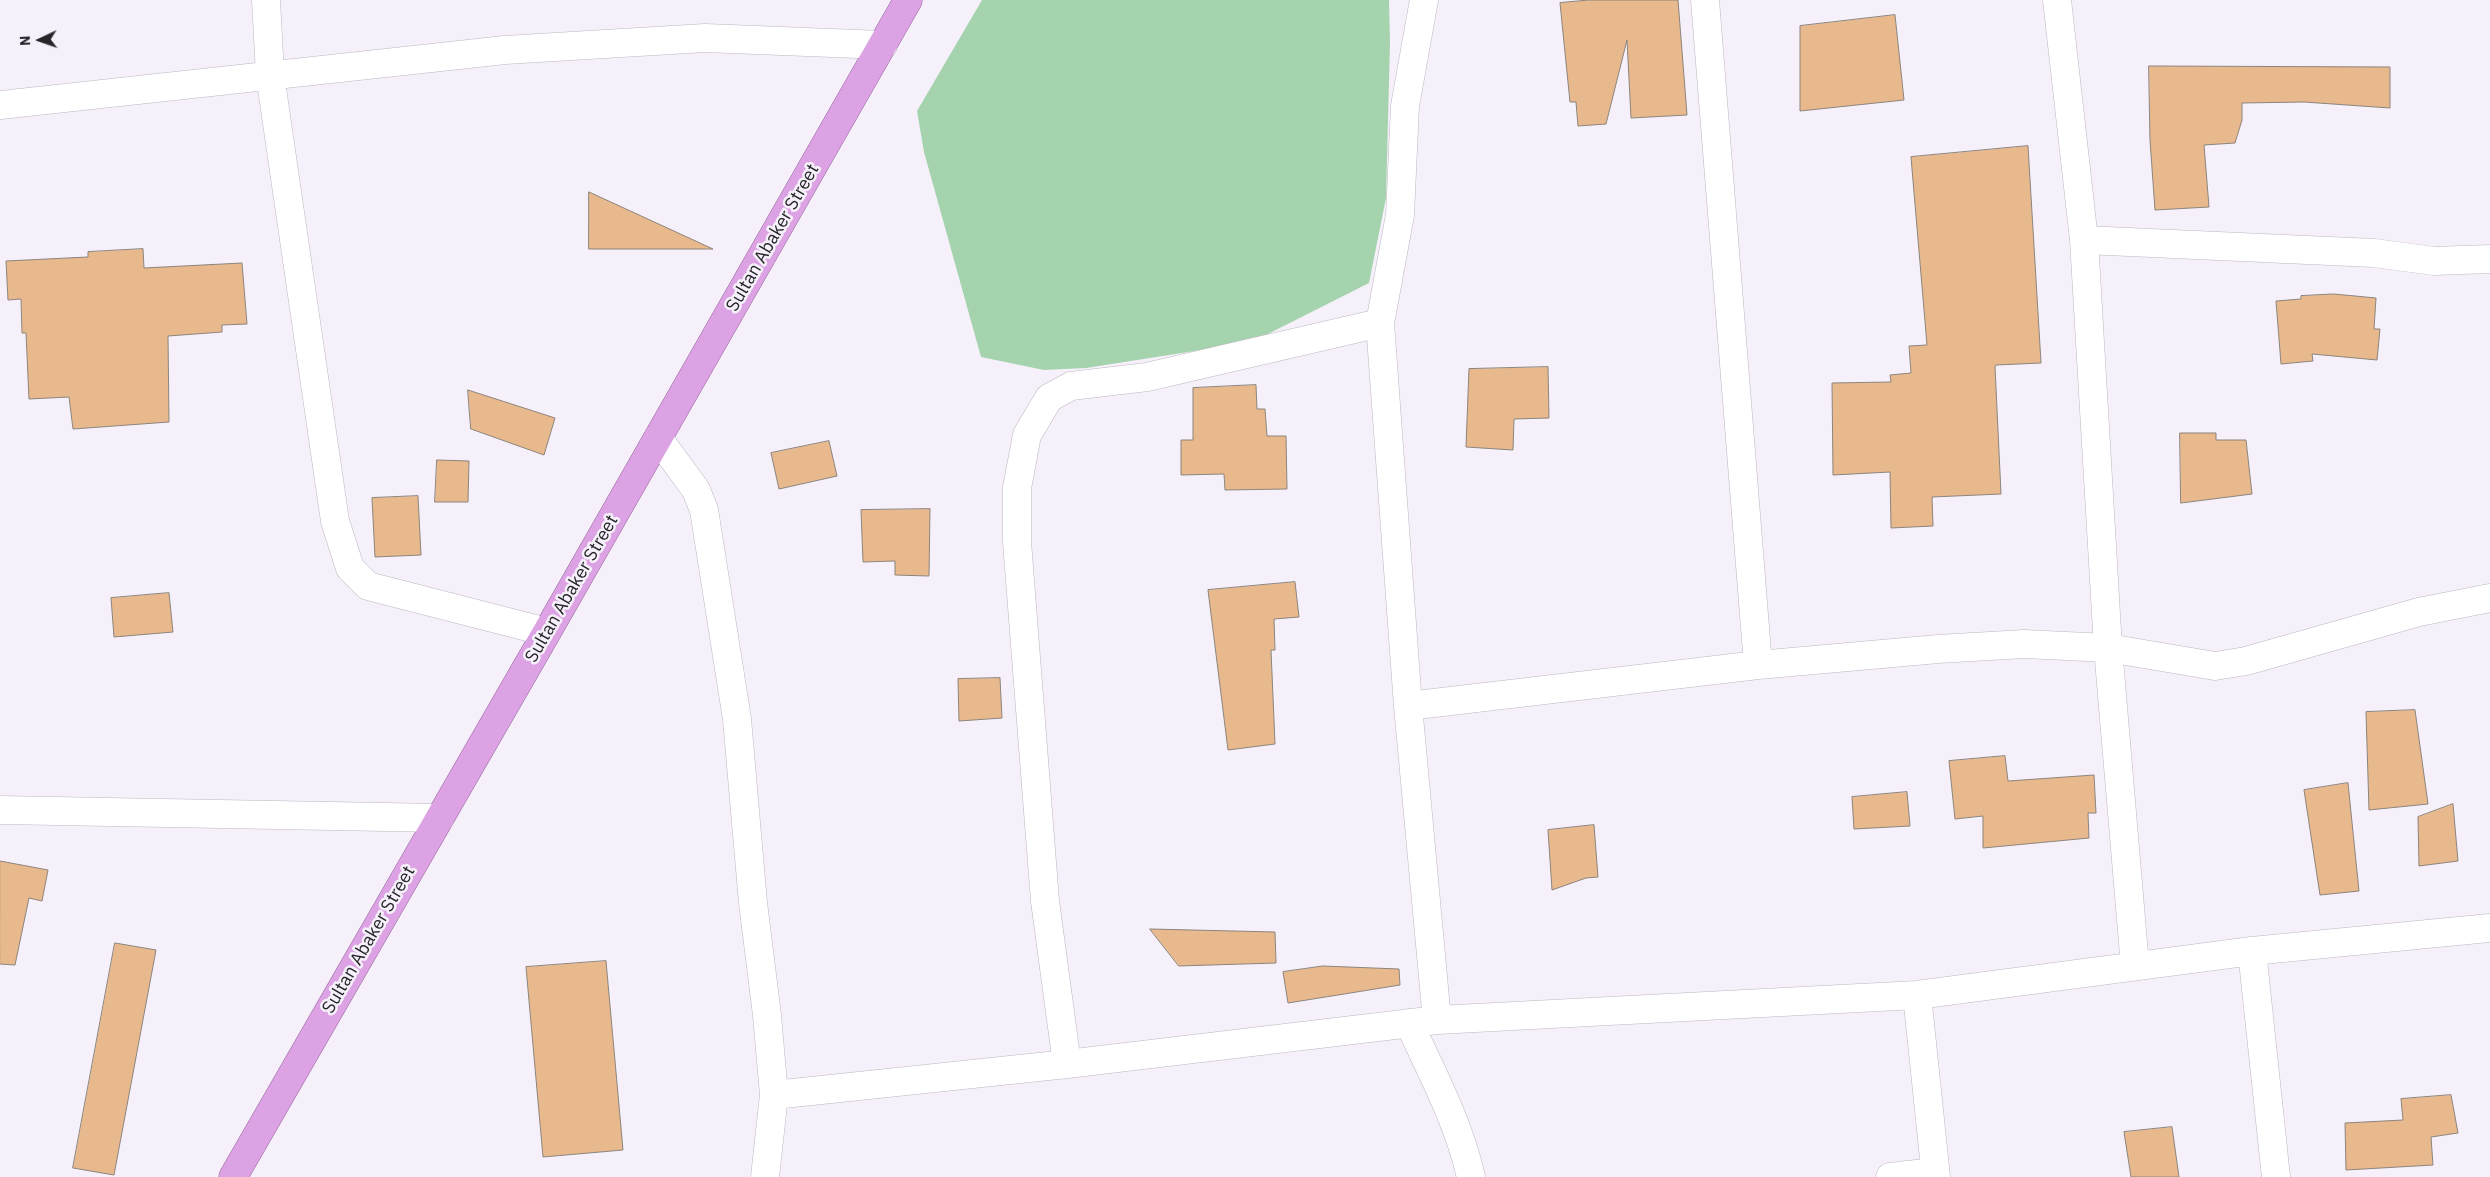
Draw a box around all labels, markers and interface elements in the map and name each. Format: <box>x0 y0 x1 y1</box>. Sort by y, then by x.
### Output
north arrow <box>15 15 65 65</box>
text: N <box>16 35 34 46</box>
street label: Sultan Abaker Street <box>722 160 824 316</box>
street label: Sultan Abaker Street <box>521 511 623 667</box>
street label: Sultan Abaker Street <box>318 862 420 1018</box>

